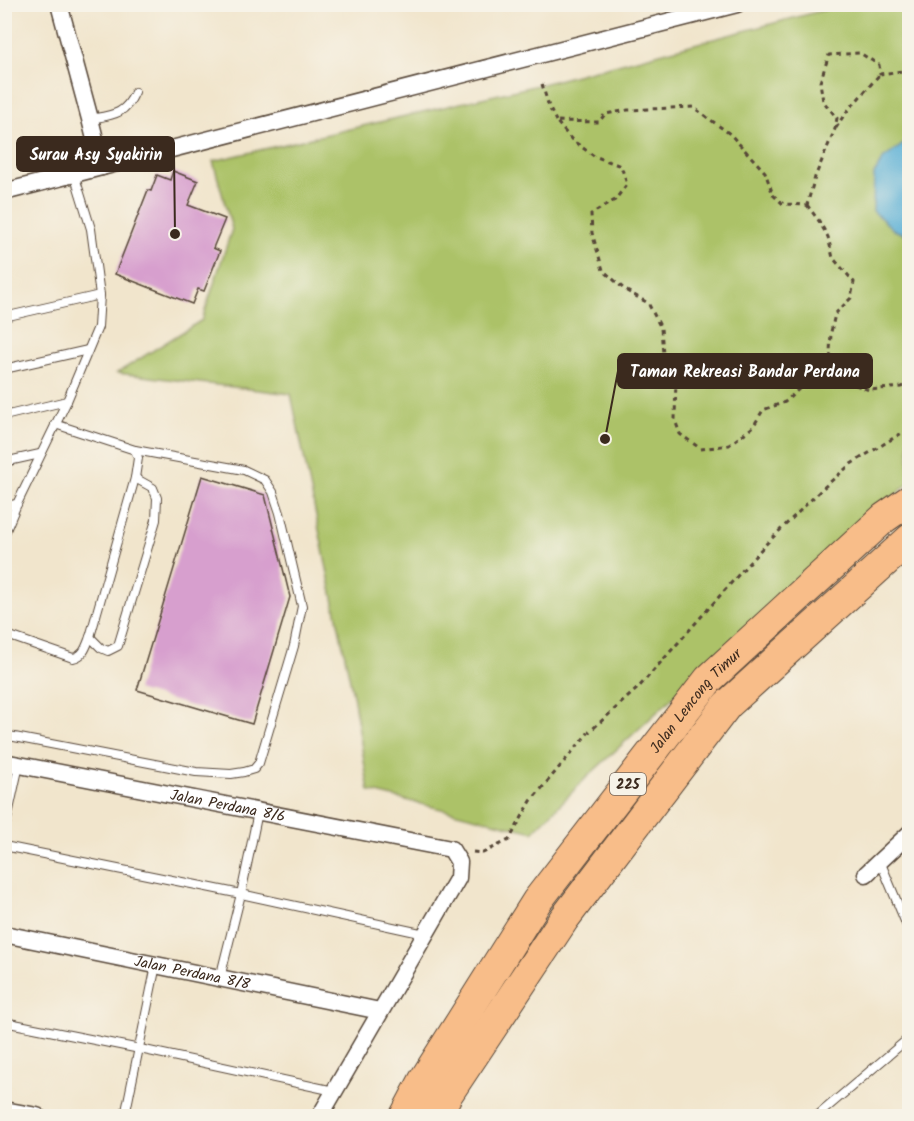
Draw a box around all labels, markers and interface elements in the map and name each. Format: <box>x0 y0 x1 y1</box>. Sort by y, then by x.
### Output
callout: Surau Asy Syakirin <box>17 137 174 171</box>
text: Surau Asy Syakirin <box>30 143 162 168</box>
callout: Taman Rekreasi Bandar Perdana <box>618 354 872 388</box>
text: Taman Rekreasi Bandar Perdana <box>630 360 860 385</box>
street label: Jalan Lencong Timur <box>644 643 749 759</box>
road number: 225 <box>610 773 646 795</box>
street label: Jalan Perdana 8/6 <box>168 784 287 829</box>
street label: Jalan Perdana 8/8 <box>132 950 253 997</box>

